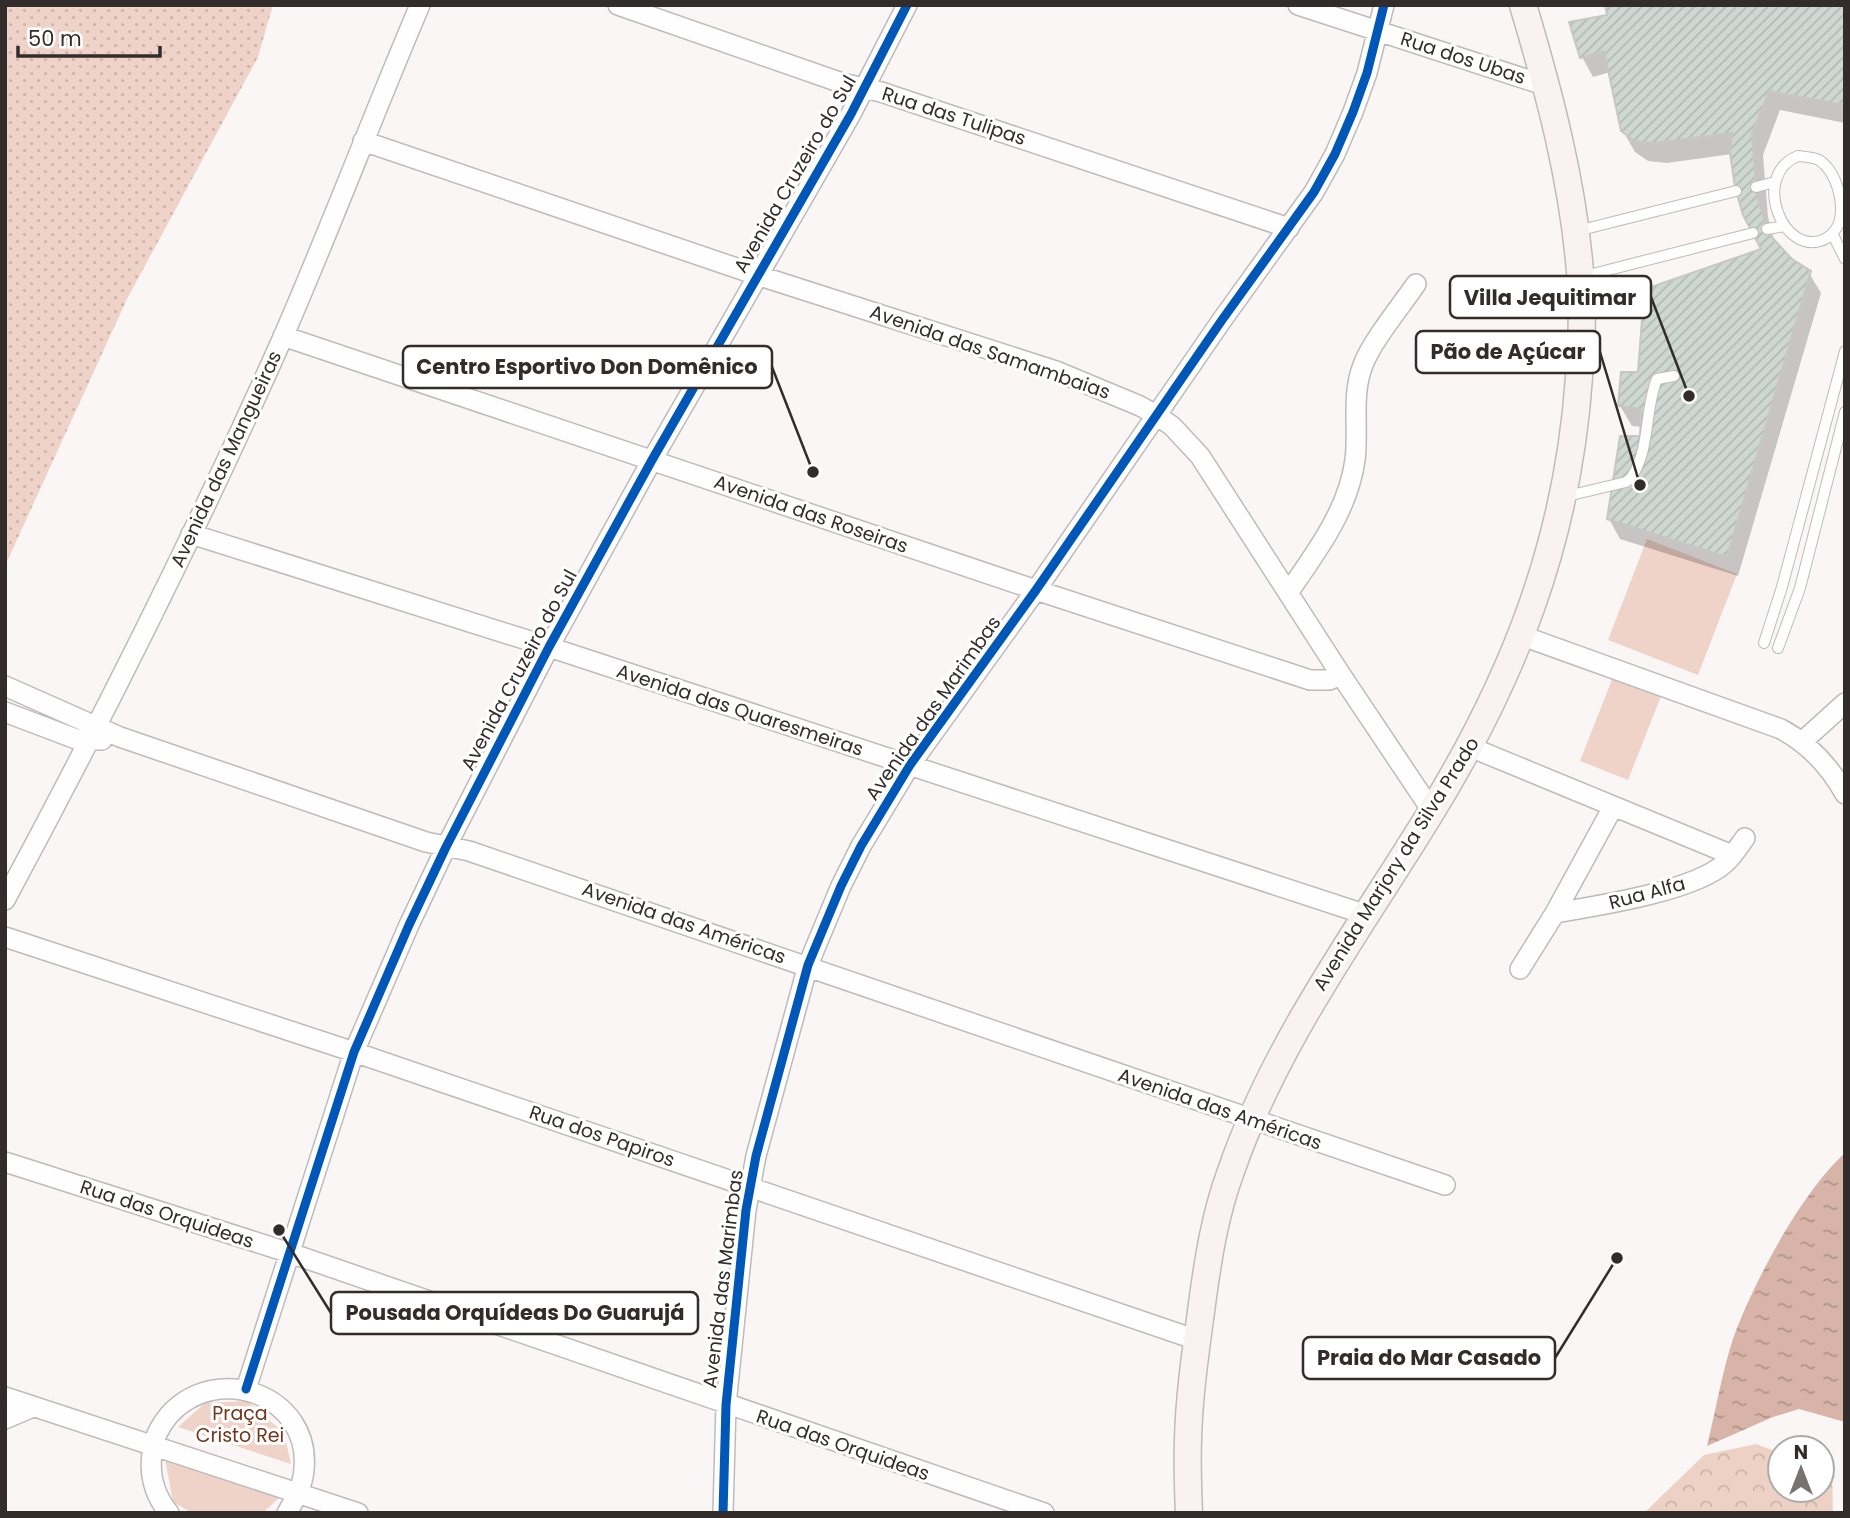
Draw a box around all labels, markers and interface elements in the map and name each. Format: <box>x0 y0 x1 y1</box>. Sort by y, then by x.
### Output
scale bar <box>18 14 159 58</box>
text: 50 m <box>28 24 82 53</box>
street label: Rua dos Ubas <box>1397 25 1529 91</box>
street label: Avenida Cruzeiro do Sul <box>727 70 863 278</box>
street label: Rua das Tulipas <box>879 80 1029 152</box>
callout: Villa Jequitimar <box>1450 276 1651 318</box>
text: Villa Jequitimar <box>1464 283 1636 312</box>
street label: Avenida das Samambaias <box>866 298 1114 406</box>
callout: Pão de Açúcar <box>1416 331 1600 373</box>
text: Pão de Açúcar <box>1430 337 1586 366</box>
street label: Avenida das Mangueiras <box>164 346 288 572</box>
callout: Centro Esportivo Don Domênico <box>403 346 772 388</box>
text: Centro Esportivo Don Domênico <box>416 352 758 381</box>
street label: Avenida das Roseiras <box>710 468 912 560</box>
street label: Avenida Cruzeiro do Sul <box>454 565 584 775</box>
street label: Avenida das Marimbas <box>859 610 1007 806</box>
street label: Avenida das Quaresmeiras <box>613 657 867 763</box>
street label: Avenida Marjory da Silva Prado <box>1306 732 1486 996</box>
street label: Rua Alfa <box>1606 870 1688 916</box>
street label: Avenida das Américas <box>579 875 789 971</box>
street label: Avenida das Américas <box>1115 1061 1325 1157</box>
street label: Rua dos Papiros <box>526 1098 678 1174</box>
street label: Avenida das Marimbas <box>696 1168 750 1390</box>
street label: Rua das Orquideas <box>77 1173 257 1255</box>
callout: Pousada Orquídeas Do Guarujá <box>331 1292 698 1334</box>
text: Pousada Orquídeas Do Guarujá <box>346 1298 684 1327</box>
callout: Praia do Mar Casado <box>1303 1337 1555 1379</box>
text: Praia do Mar Casado <box>1317 1343 1541 1372</box>
park label: Praça Cristo Rei <box>196 1400 284 1449</box>
street label: Rua das Orquideas <box>753 1403 933 1487</box>
north arrow <box>1766 1434 1836 1504</box>
text: N <box>1794 1439 1808 1466</box>

